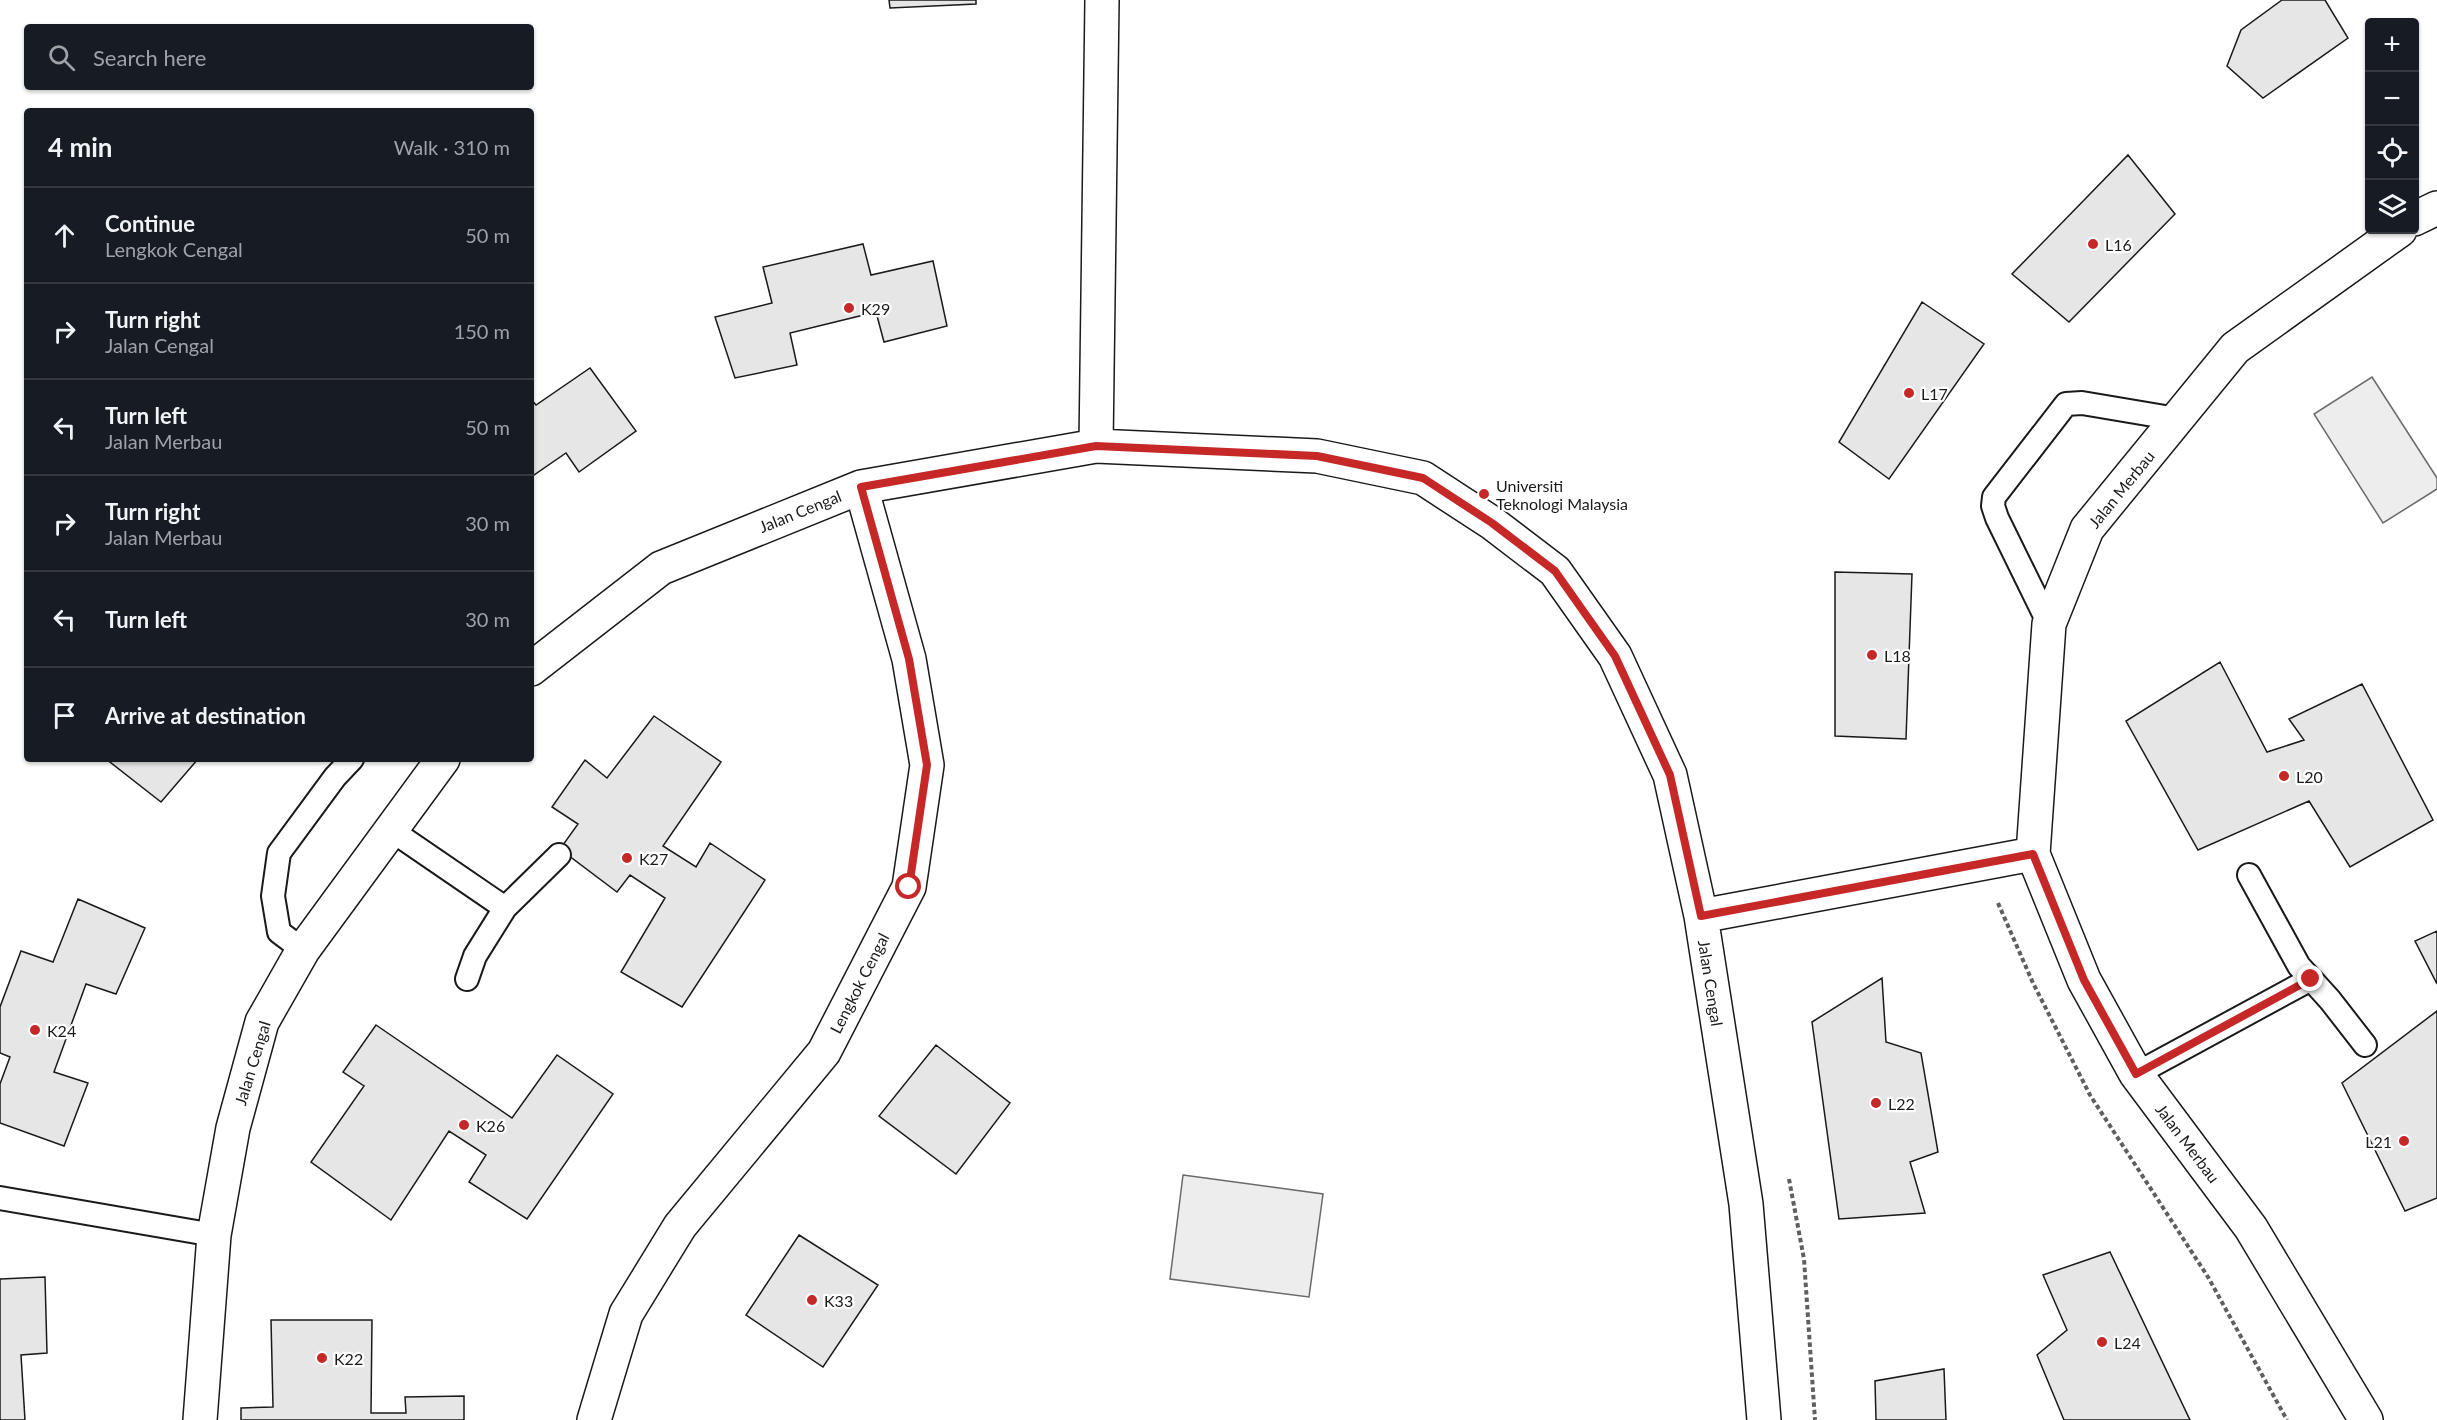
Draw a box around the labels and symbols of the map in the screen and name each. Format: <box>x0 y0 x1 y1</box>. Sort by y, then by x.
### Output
place label: L16 <box>2105 235 2132 254</box>
marker: L16 <box>2086 237 2100 251</box>
place label: K29 <box>861 299 890 318</box>
marker: K29 <box>842 301 856 315</box>
place label: L17 <box>1921 384 1948 403</box>
marker: L17 <box>1902 386 1916 400</box>
street label: Jalan Merbau <box>2084 447 2158 531</box>
place label: Universiti Teknologi Malaysia <box>1496 476 1628 513</box>
street label: Jalan Cengal <box>756 486 844 536</box>
marker: Universiti Teknologi Malaysia <box>1477 487 1491 501</box>
place label: L18 <box>1884 646 1911 665</box>
marker: L18 <box>1865 648 1879 662</box>
place label: L20 <box>2296 767 2323 786</box>
marker: L20 <box>2277 769 2291 783</box>
place label: K27 <box>639 849 668 868</box>
marker: K27 <box>620 851 634 865</box>
route start <box>895 873 921 899</box>
street label: Lengkok Cengal <box>826 930 892 1036</box>
street label: Jalan Cengal <box>1695 938 1727 1028</box>
route end <box>2297 965 2323 991</box>
street label: Jalan Cengal <box>230 1019 274 1107</box>
place label: K24 <box>47 1021 76 1040</box>
marker: K24 <box>28 1023 42 1037</box>
place label: L22 <box>1888 1094 1915 1113</box>
marker: L22 <box>1869 1096 1883 1110</box>
street label: Jalan Merbau <box>2152 1100 2224 1186</box>
place label: K26 <box>476 1116 505 1135</box>
marker: K26 <box>457 1118 471 1132</box>
place label: L21 <box>2365 1132 2392 1151</box>
marker: L21 <box>2397 1134 2411 1148</box>
place label: K33 <box>824 1291 853 1310</box>
marker: K33 <box>805 1293 819 1307</box>
place label: L24 <box>2114 1333 2141 1352</box>
marker: L24 <box>2095 1335 2109 1349</box>
place label: K22 <box>334 1349 363 1368</box>
marker: K22 <box>315 1351 329 1365</box>

